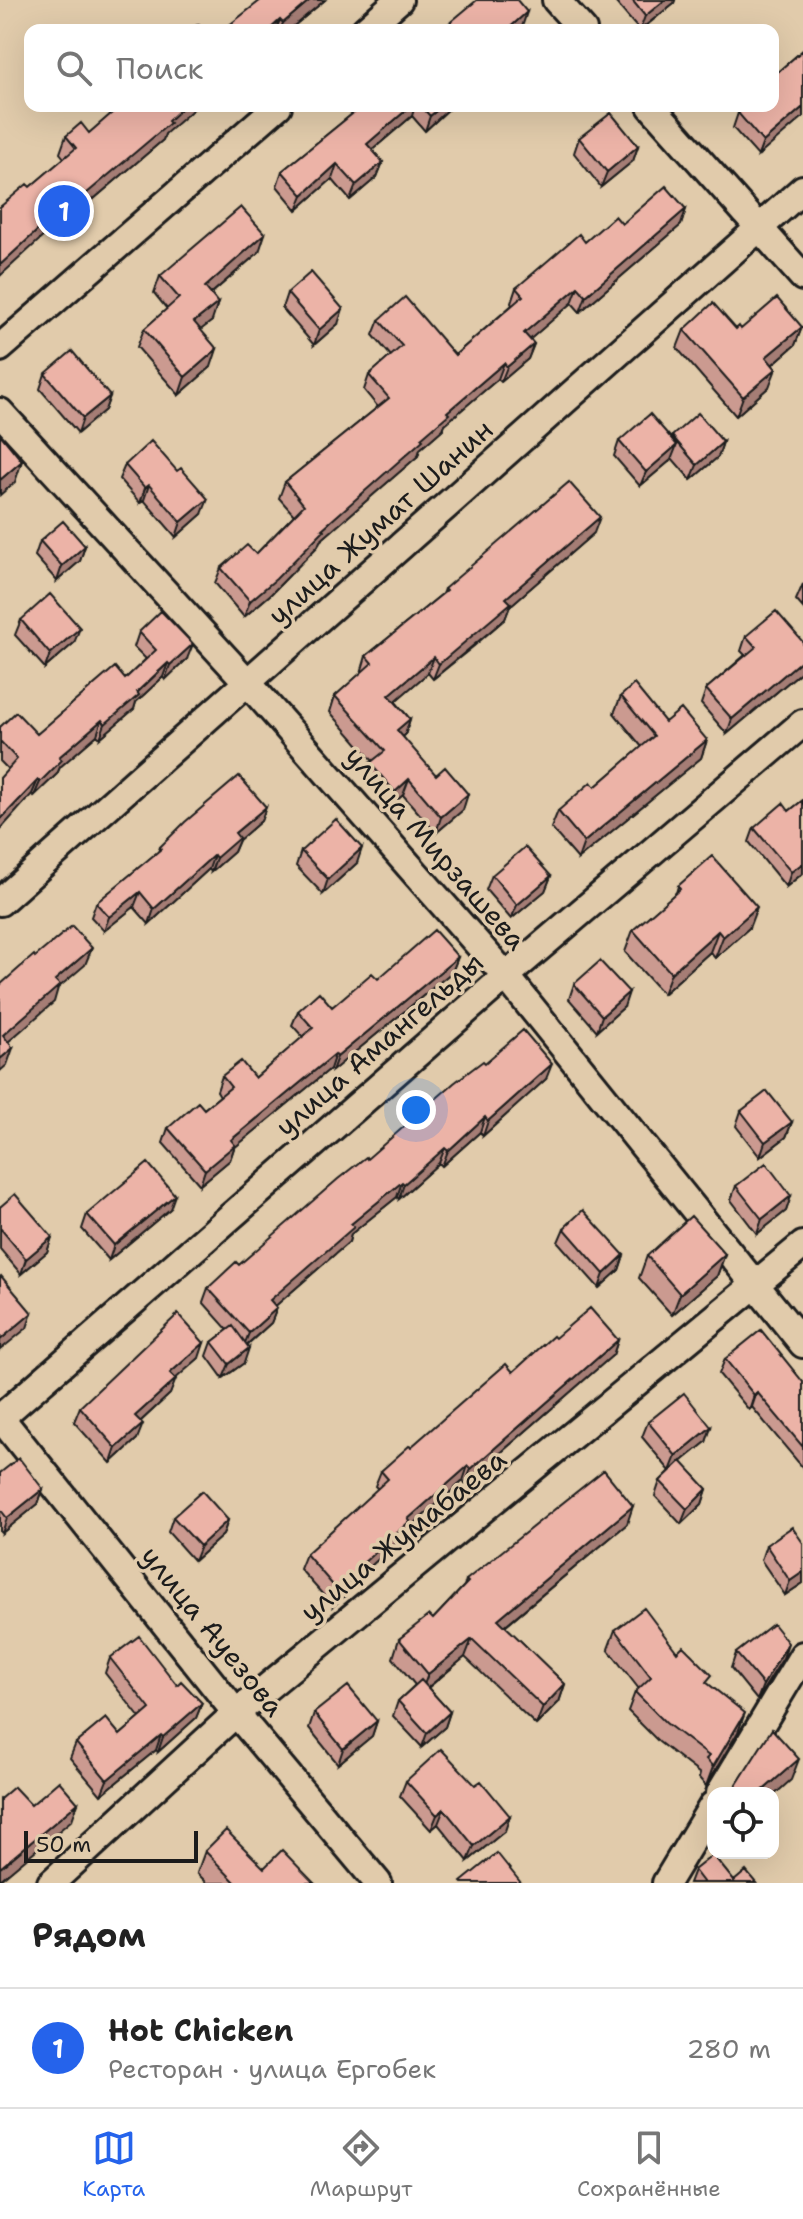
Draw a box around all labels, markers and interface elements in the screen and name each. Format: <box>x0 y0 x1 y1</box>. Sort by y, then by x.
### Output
search box <box>24 24 779 112</box>
icon: search <box>52 46 96 90</box>
text: Поиск <box>116 48 204 89</box>
pin: 1 <box>38 181 90 241</box>
street label: улица Жумат Шанин <box>259 411 501 633</box>
street label: улица Мирзашева <box>337 738 535 958</box>
street label: улица Амангельды <box>267 943 491 1145</box>
your location <box>396 1090 436 1130</box>
street label: улица Жумабаева <box>292 1440 514 1630</box>
street label: улица Ауезова <box>132 1538 294 1724</box>
map controls <box>707 1787 779 1859</box>
button: locate <box>707 1787 779 1859</box>
scale bar <box>24 1827 198 1863</box>
text: 50 m <box>36 1830 91 1859</box>
text: Рядом <box>32 1912 146 1958</box>
text: Hot Chicken <box>108 2010 293 2051</box>
text: 1 <box>52 2031 64 2066</box>
text: 280 m <box>686 2031 771 2066</box>
text: Ресторан · улица Ергобек <box>108 2051 436 2086</box>
tab: Карта <box>82 2126 145 2203</box>
tab: Маршрут <box>310 2126 412 2203</box>
tab: Сохранённые <box>577 2126 721 2203</box>

